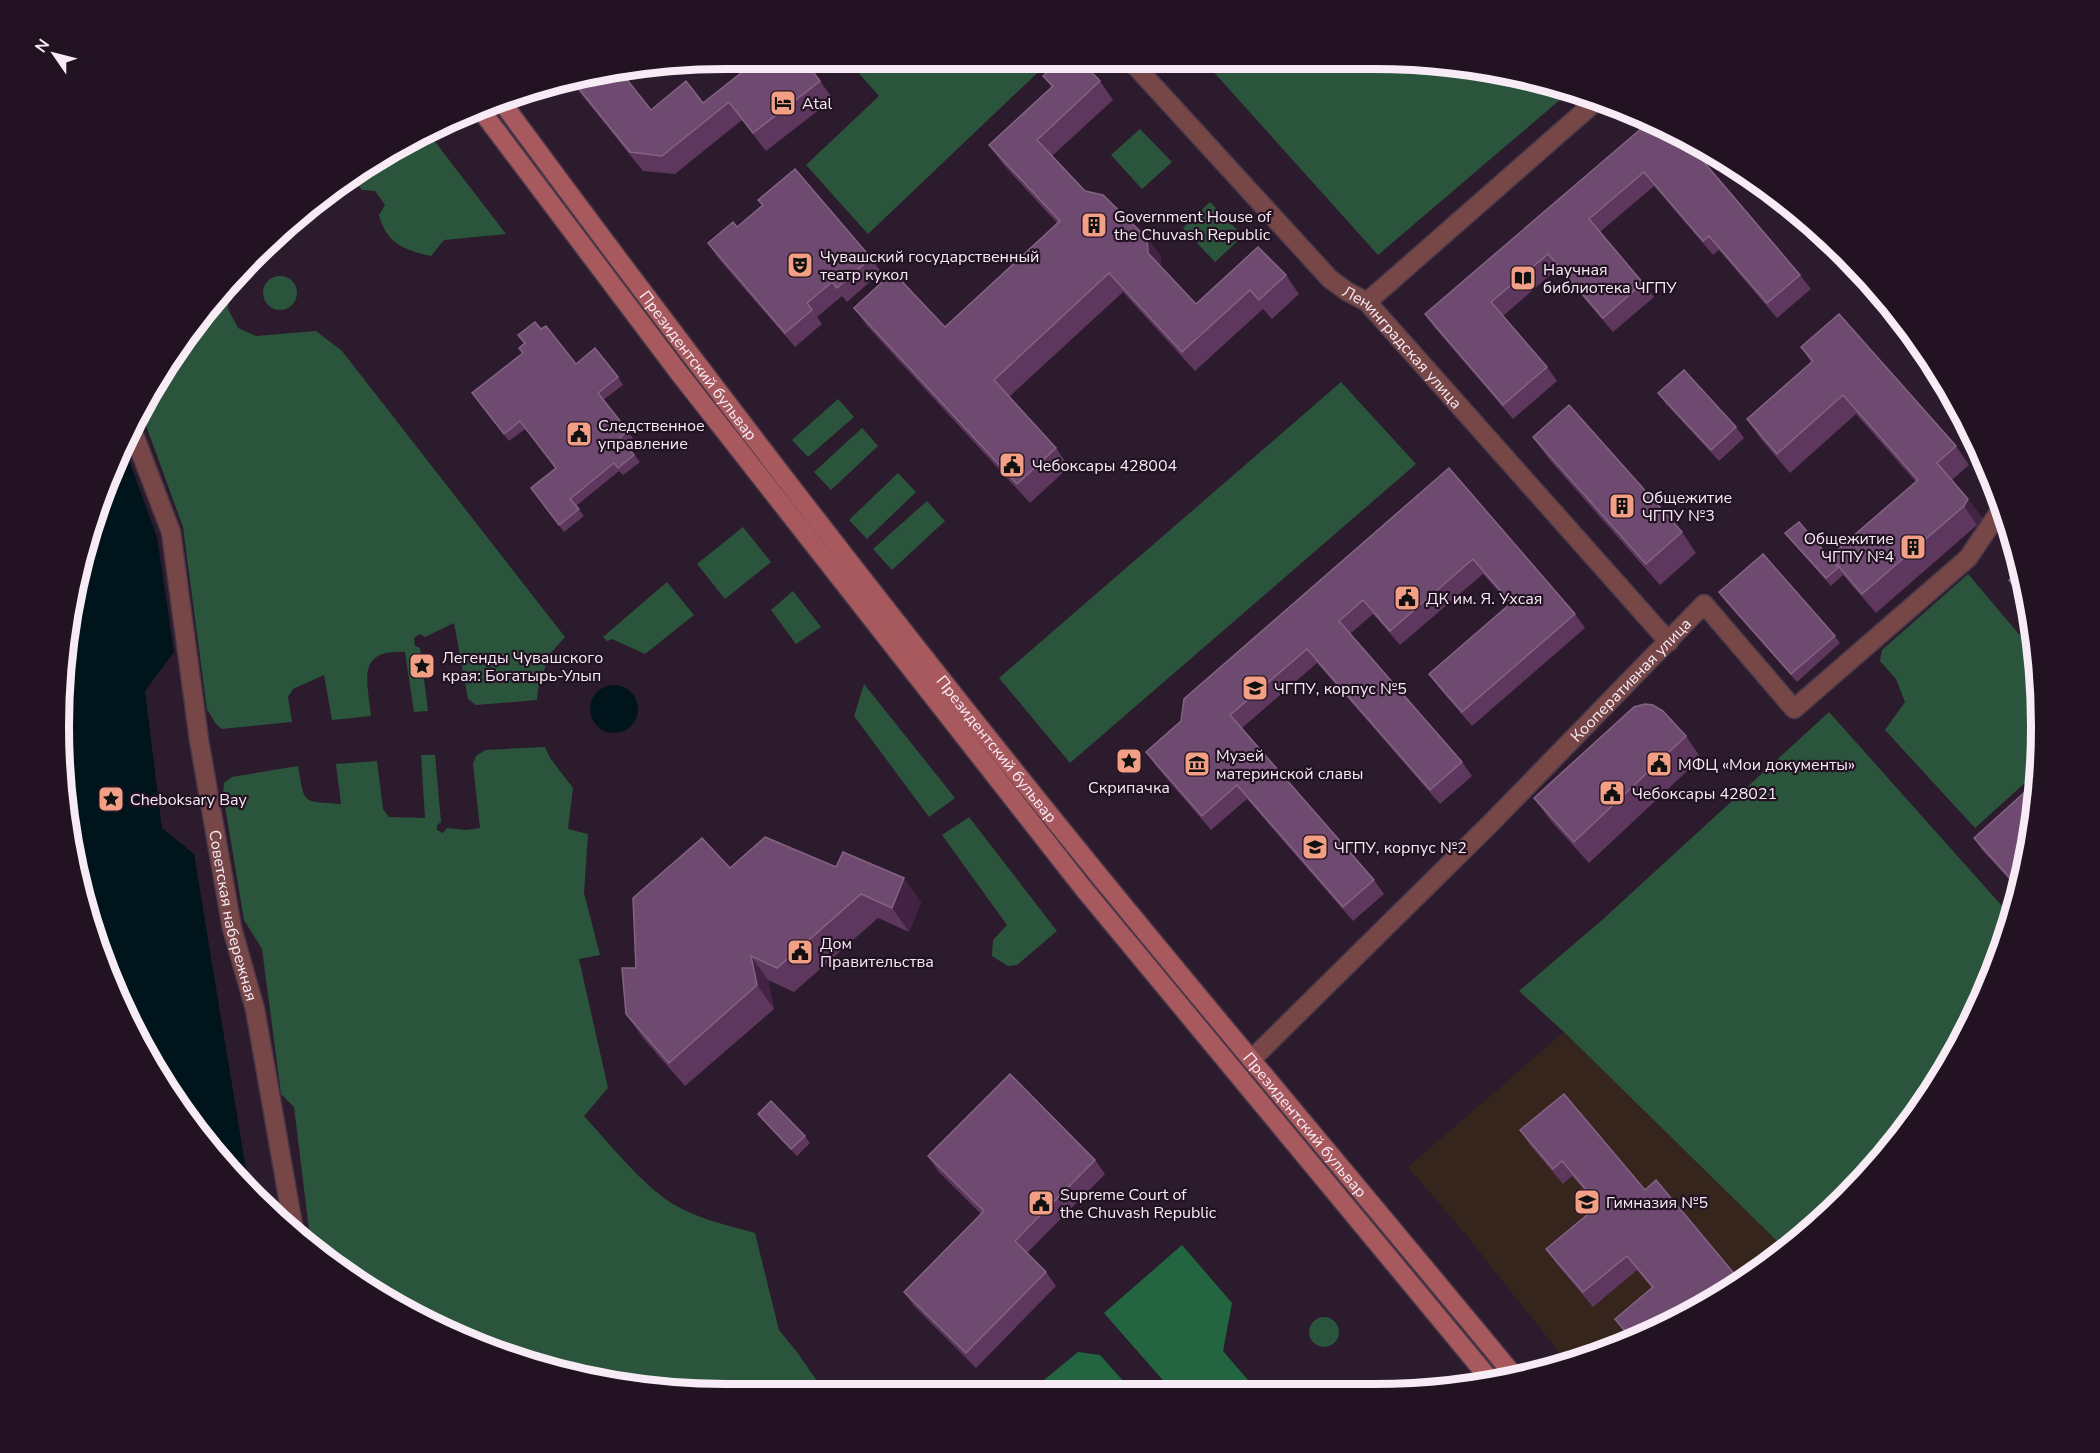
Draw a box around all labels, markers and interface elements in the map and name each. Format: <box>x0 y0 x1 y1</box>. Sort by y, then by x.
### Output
north arrow <box>24 24 84 84</box>
text: N <box>30 35 55 57</box>
hotel icon: Atal <box>768 88 798 118</box>
place label: Atal <box>802 93 833 115</box>
place label: Government House of the Chuvash Republic <box>1114 206 1272 246</box>
building icon: Government House of the Chuvash Republic <box>1079 210 1109 240</box>
place label: Чувашский государственный театр кукол <box>820 246 1039 286</box>
theatre icon: Чувашский государственный театр кукол <box>785 250 815 280</box>
place label: Научная библиотека ЧГПУ <box>1543 259 1677 299</box>
library icon: Научная библиотека ЧГПУ <box>1508 263 1538 293</box>
street label: Ленинградская улица <box>1338 281 1467 414</box>
street label: Президентский бульвар <box>634 286 762 445</box>
place label: Следственное управление <box>598 415 705 455</box>
public building icon: Следственное управление <box>564 419 594 449</box>
public building icon: Чебоксары 428004 <box>997 450 1027 480</box>
place label: Чебоксары 428004 <box>1032 455 1177 477</box>
place label: Общежитие ЧГПУ №3 <box>1642 487 1732 527</box>
building icon: Общежитие ЧГПУ №3 <box>1607 491 1637 521</box>
place label: Общежитие ЧГПУ №4 <box>1804 528 1894 568</box>
building icon: Общежитие ЧГПУ №4 <box>1898 532 1928 562</box>
public building icon: ДК им. Я. Ухсая <box>1392 583 1422 613</box>
place label: ДК им. Я. Ухсая <box>1426 588 1542 610</box>
street label: Кооперативная улица <box>1566 613 1697 747</box>
place label: Легенды Чувашского края: Богатырь-Улып <box>442 647 603 687</box>
place icon: Легенды Чувашского края: Богатырь-Улып <box>407 651 437 681</box>
street label: Президентский бульвар <box>931 671 1062 828</box>
school or university icon: ЧГПУ, корпус №5 <box>1240 673 1270 703</box>
place label: ЧГПУ, корпус №5 <box>1274 678 1407 700</box>
place label: Музей материнской славы <box>1216 745 1363 785</box>
place icon: Скрипачка <box>1114 746 1144 776</box>
museum icon: Музей материнской славы <box>1182 749 1212 779</box>
public building icon: МФЦ «Мои документы» <box>1644 749 1674 779</box>
place label: МФЦ «Мои документы» <box>1678 754 1855 776</box>
place label: Скрипачка <box>1088 777 1170 799</box>
public building icon: Чебоксары 428021 <box>1597 778 1627 808</box>
place label: Чебоксары 428021 <box>1632 783 1777 805</box>
place icon: Cheboksary Bay <box>96 784 126 814</box>
place label: Cheboksary Bay <box>130 789 247 811</box>
street label: Советская набережная <box>203 828 262 1004</box>
school or university icon: ЧГПУ, корпус №2 <box>1300 832 1330 862</box>
place label: ЧГПУ, корпус №2 <box>1334 837 1467 859</box>
place label: Дом Правительства <box>820 933 934 973</box>
public building icon: Дом Правительства <box>785 937 815 967</box>
street label: Президентский бульвар <box>1238 1048 1372 1202</box>
place label: Supreme Court of the Chuvash Republic <box>1060 1184 1217 1224</box>
school or university icon: Гимназия №5 <box>1572 1187 1602 1217</box>
public building icon: Supreme Court of the Chuvash Republic <box>1026 1188 1056 1218</box>
place label: Гимназия №5 <box>1606 1192 1708 1214</box>

